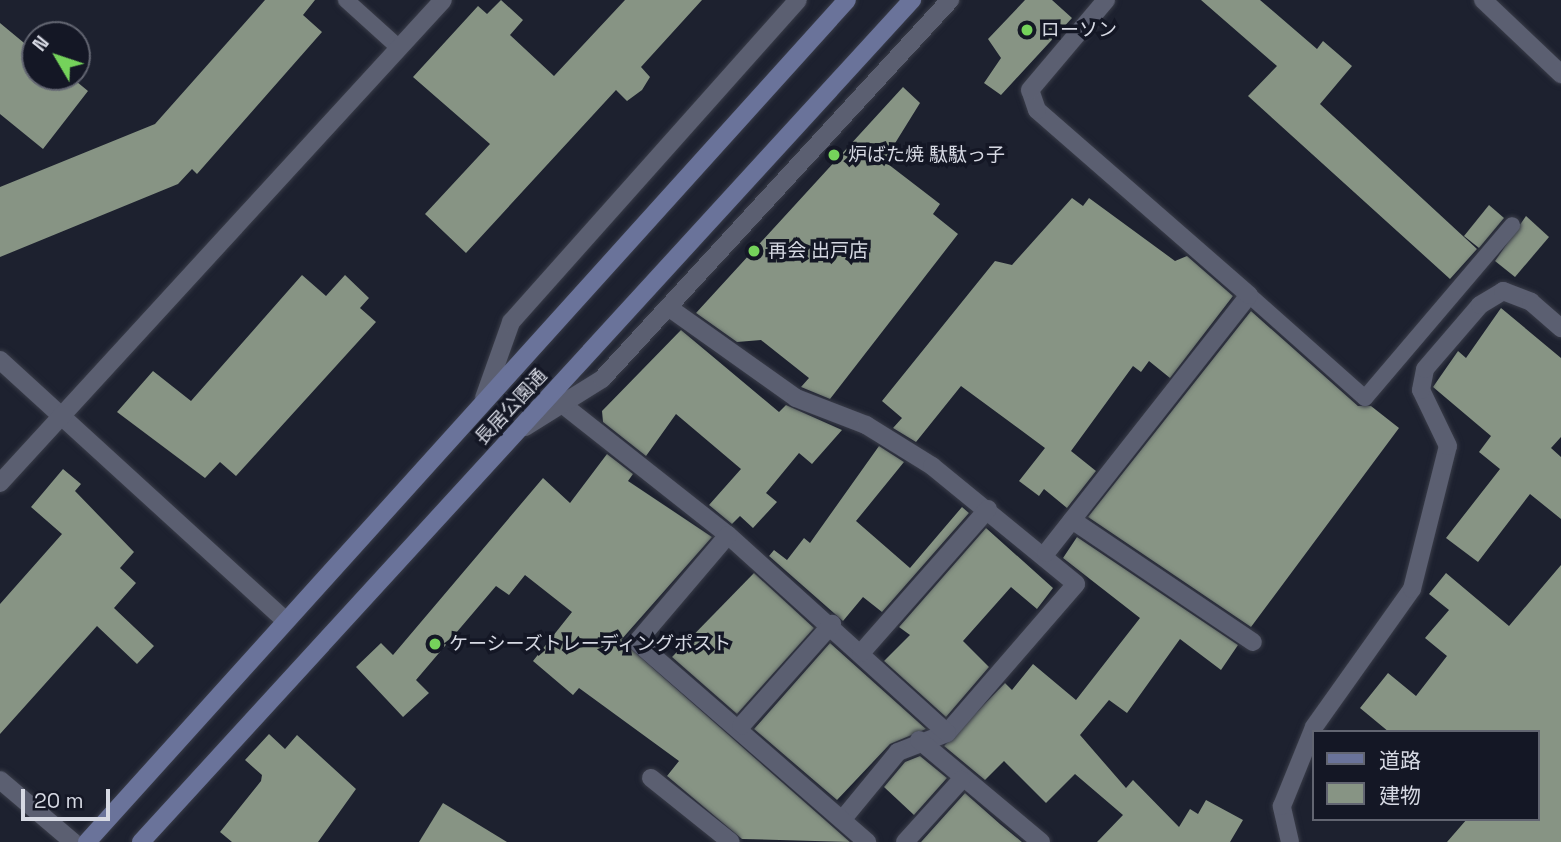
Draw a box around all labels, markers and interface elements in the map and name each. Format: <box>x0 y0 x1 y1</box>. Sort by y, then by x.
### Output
place label: ローソン <box>1041 19 1117 41</box>
north arrow <box>21 21 91 91</box>
marker: ローソン <box>1019 22 1035 38</box>
text: N <box>27 31 55 57</box>
place label: 炉ばた焼 駄駄っ子 <box>848 144 1005 166</box>
marker: 炉ばた焼 駄駄っ子 <box>826 147 842 163</box>
place label: 再会 出戸店 <box>768 240 868 262</box>
marker: 再会 出戸店 <box>746 243 762 259</box>
street label: 長居公園通 <box>470 364 552 450</box>
place label: ケーシーズトレーディングポスト <box>449 633 734 655</box>
marker: ケーシーズトレーディングポスト <box>427 636 443 652</box>
legend <box>1312 730 1540 821</box>
text: 道路 <box>1379 747 1421 774</box>
scale bar <box>24 776 114 820</box>
text: 建物 <box>1379 782 1421 809</box>
text: 20 m <box>34 787 84 814</box>

